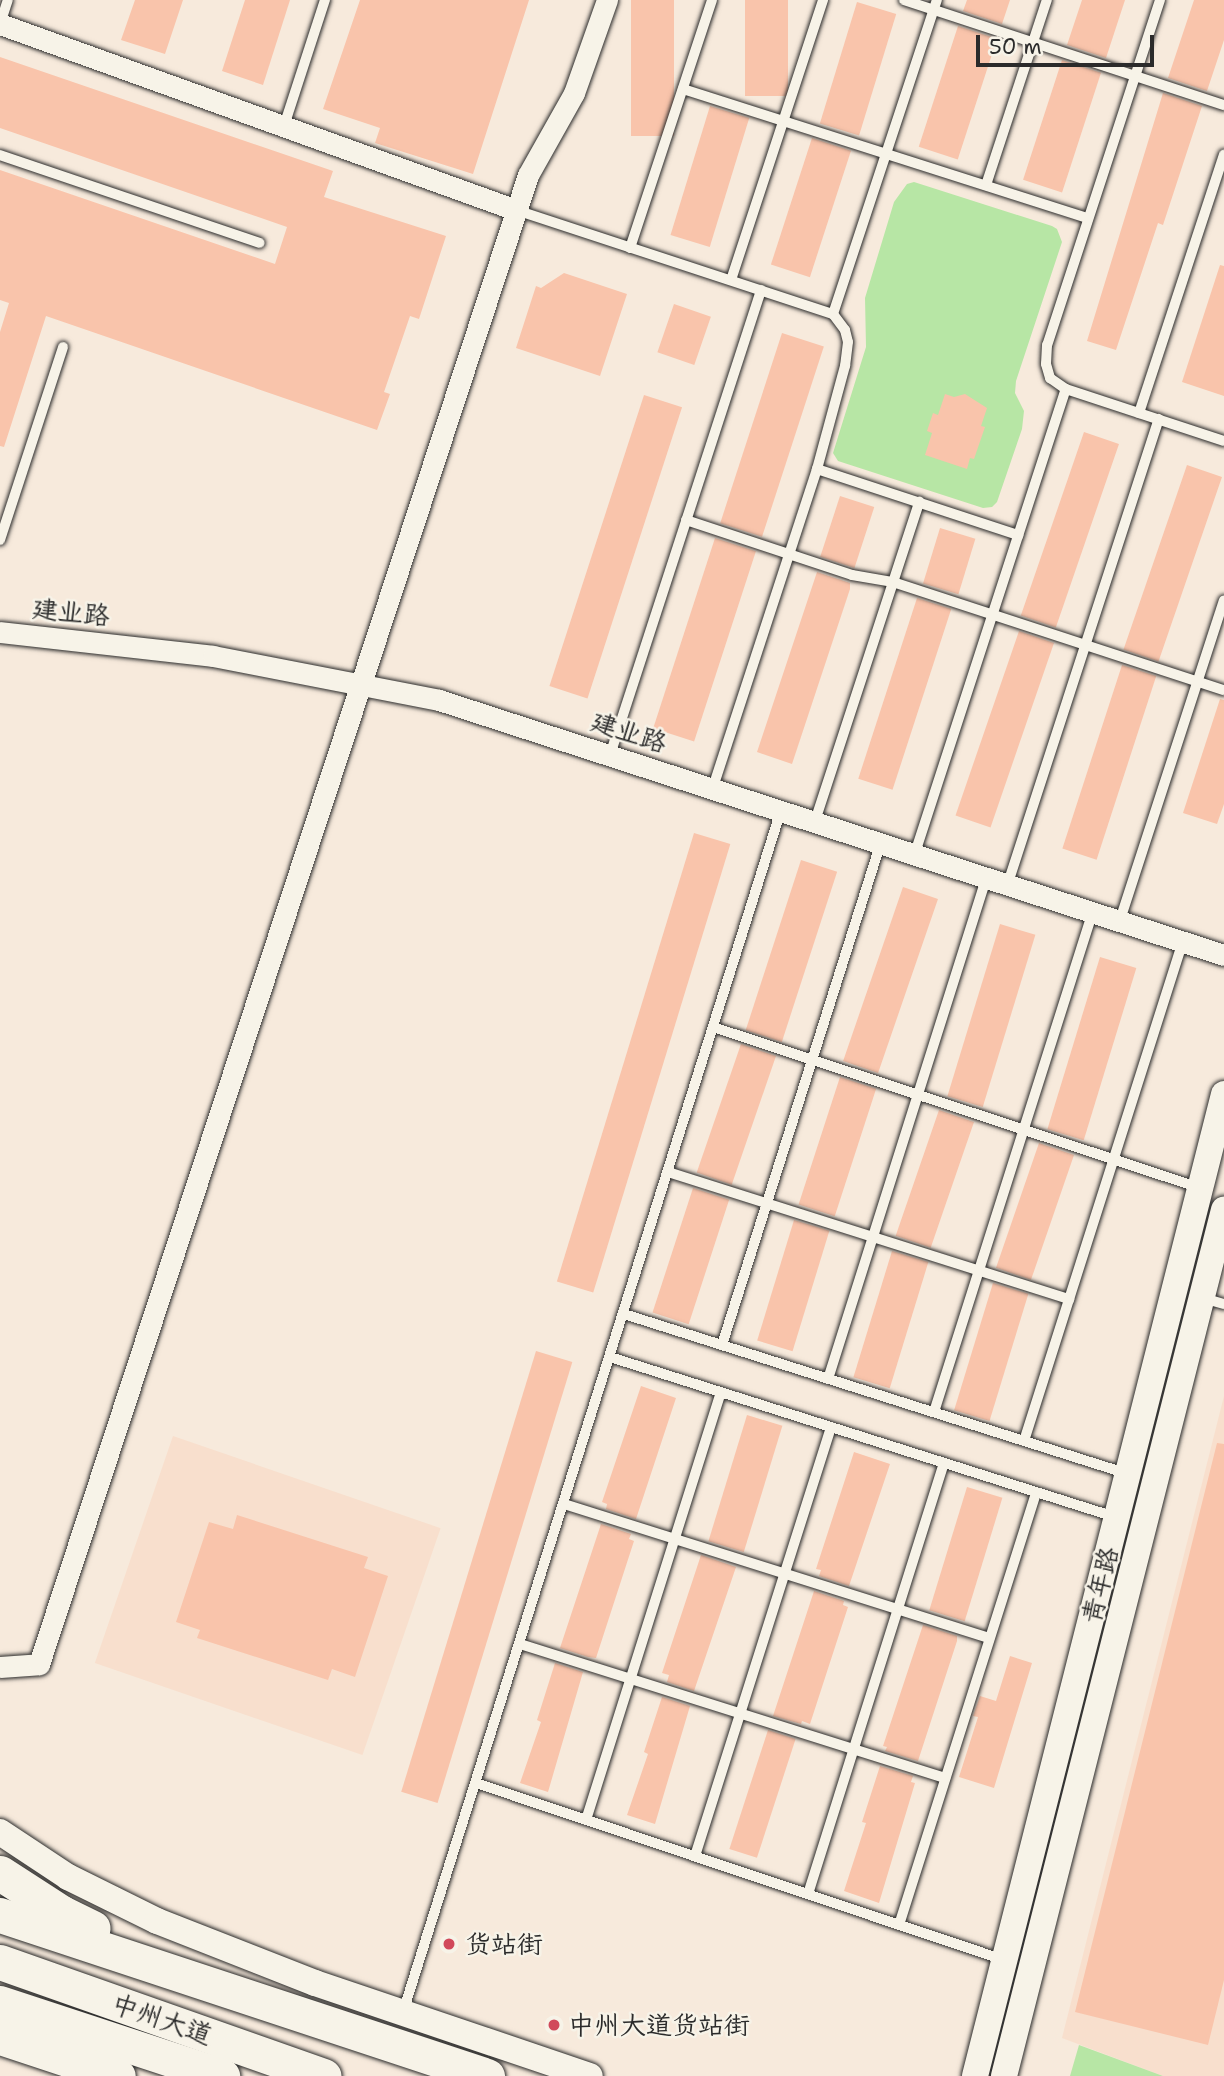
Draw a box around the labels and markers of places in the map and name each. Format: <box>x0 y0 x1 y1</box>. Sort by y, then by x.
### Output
place label: 货站街 <box>465 1928 543 1960</box>
marker: 货站街 <box>439 1934 459 1954</box>
place label: 中州大道货站街 <box>568 2009 750 2041</box>
marker: 中州大道货站街 <box>546 2017 562 2033</box>

